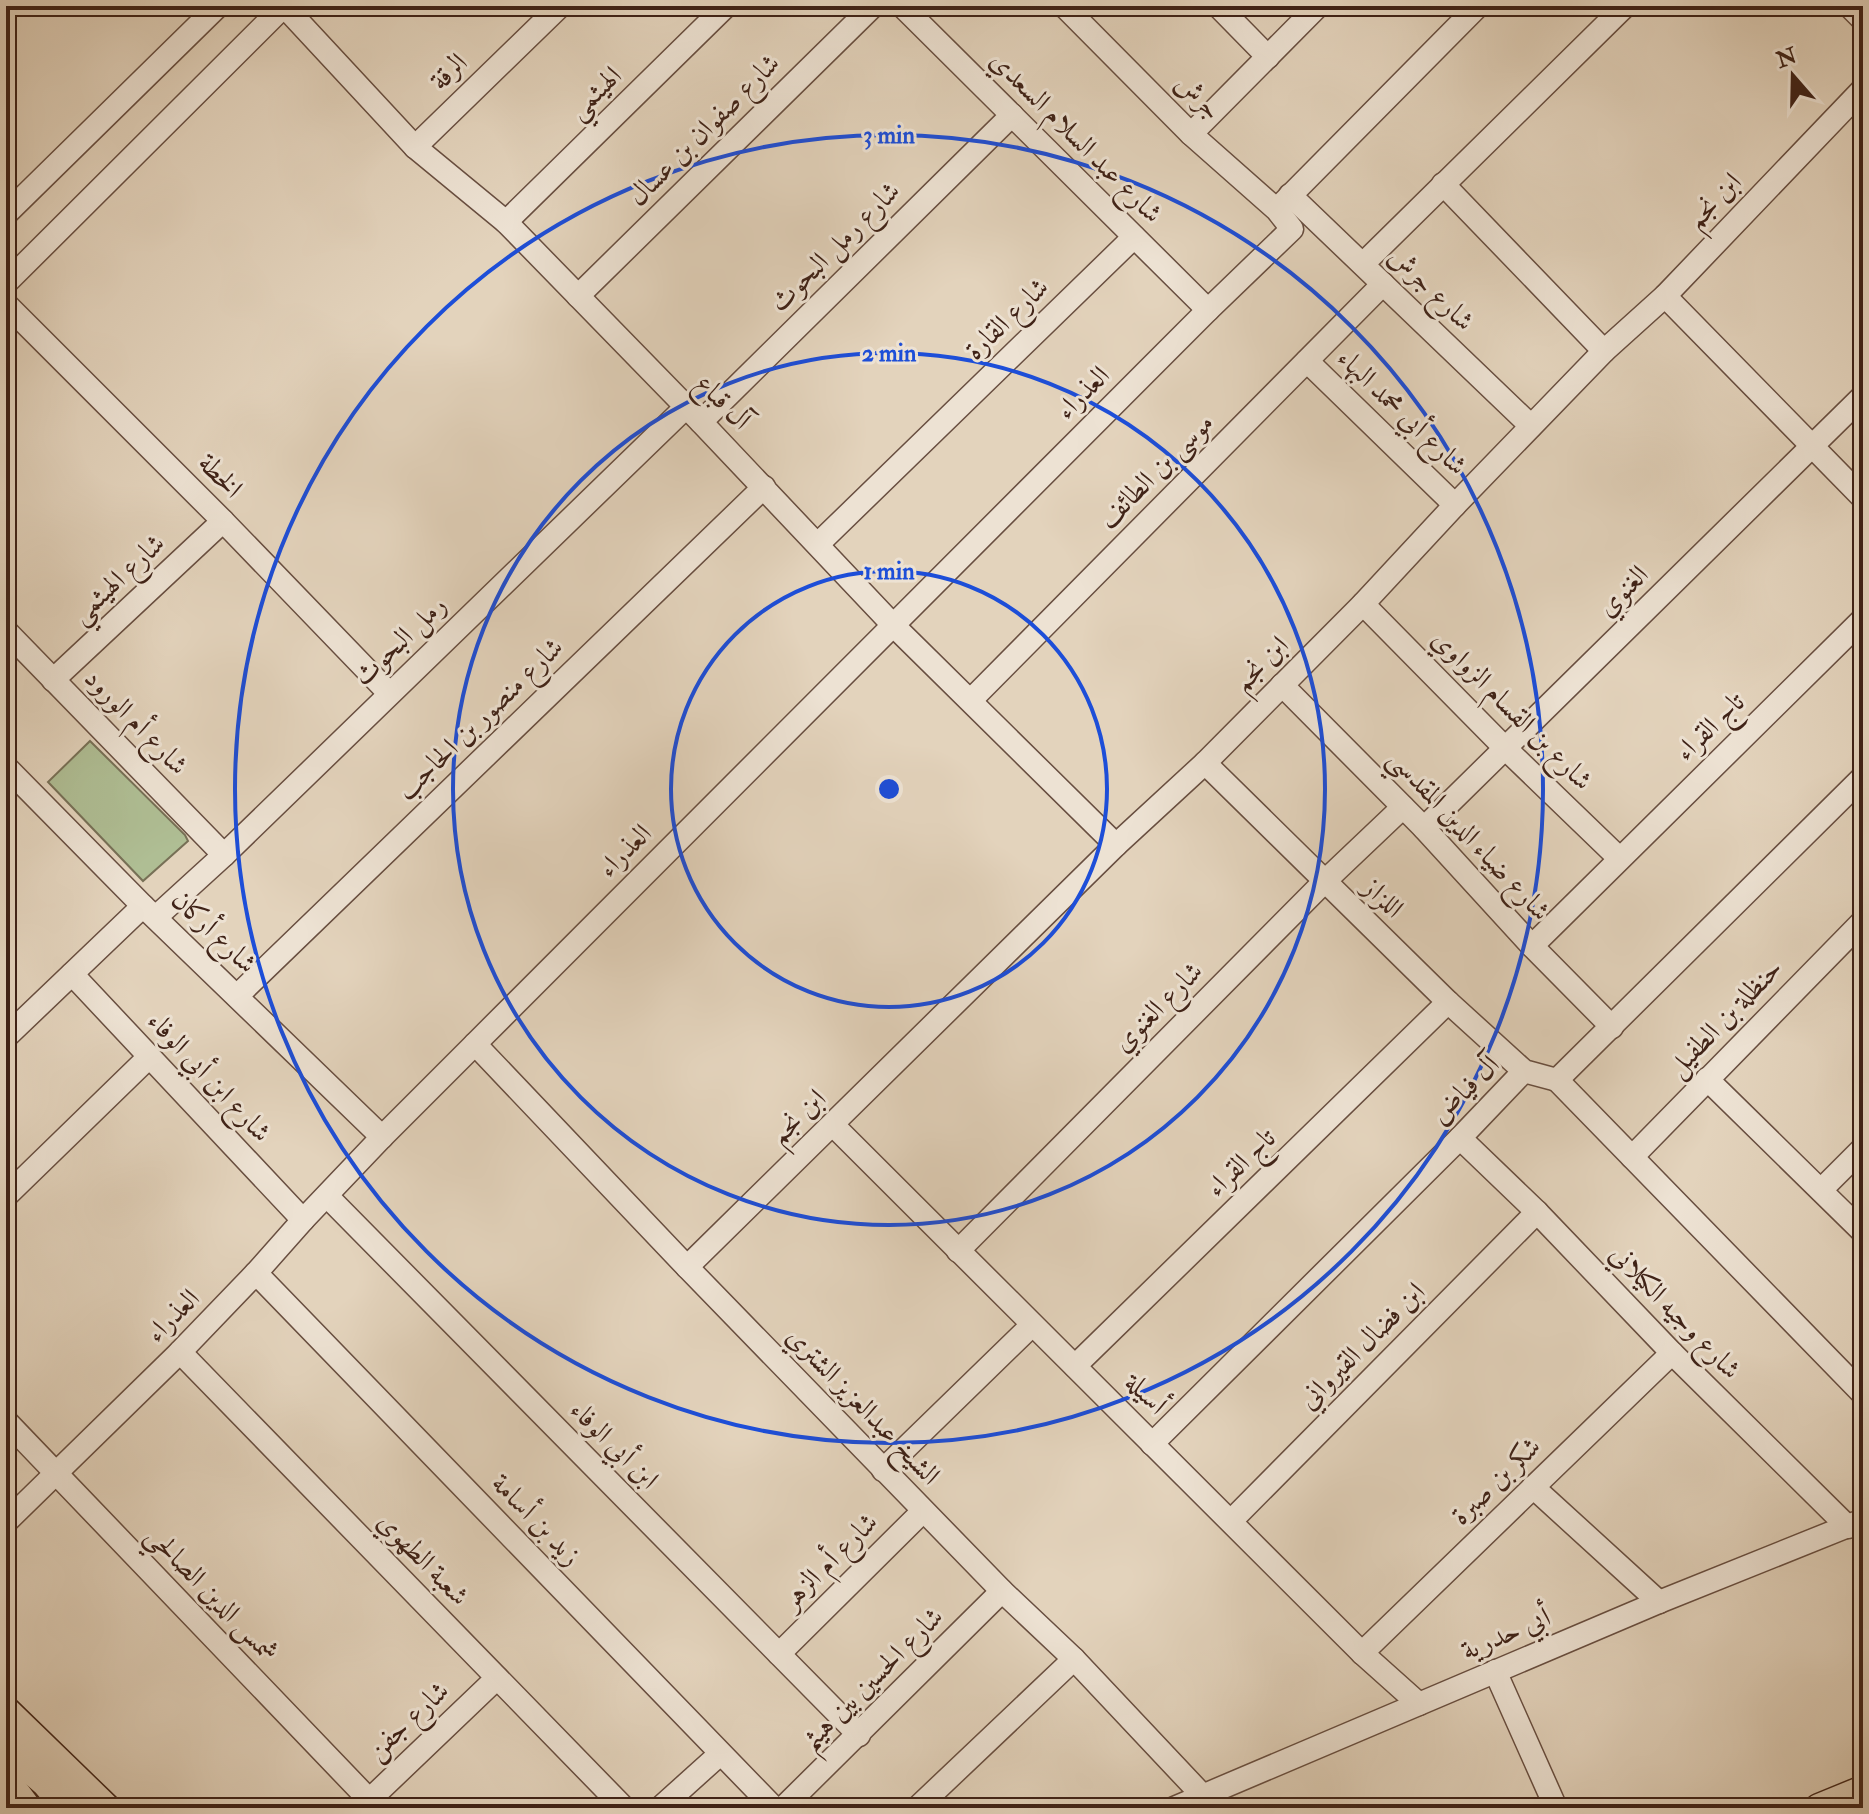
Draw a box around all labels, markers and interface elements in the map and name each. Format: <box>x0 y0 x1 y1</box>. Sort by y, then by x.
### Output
north arrow <box>1753 36 1833 116</box>
text: N <box>1772 42 1801 75</box>
street label: شارع عبد السلام السعدي <box>978 43 1170 235</box>
street label: الرقة <box>423 46 475 98</box>
street label: شارع صفوان بن عسال <box>620 46 791 217</box>
street label: الهيثمي <box>561 59 635 133</box>
street label: جرش <box>1167 66 1229 128</box>
text: 3 min <box>863 120 915 151</box>
street label: ابن نجم <box>1679 165 1755 242</box>
street label: شارع رمل البحوث <box>762 174 911 323</box>
street label: شارع جرش <box>1377 239 1482 342</box>
street label: شارع القارة <box>957 270 1060 371</box>
text: 2 min <box>862 338 917 369</box>
street label: شارع أبي محمد البهاء <box>1326 339 1477 487</box>
street label: العذراء <box>1049 359 1117 427</box>
street label: آل قباع <box>684 366 761 443</box>
street label: موسى بن الطائف <box>1091 406 1222 537</box>
street label: الخطة <box>190 446 250 506</box>
street label: شارع الهيثمي <box>63 526 178 637</box>
text: 1 min <box>864 556 915 587</box>
street label: الغنوي <box>1590 558 1659 627</box>
street label: رمل البحوث <box>346 588 455 695</box>
street label: شارع بن القسام الزواوي <box>1420 622 1600 802</box>
street label: ابن نجم <box>1225 628 1302 705</box>
street label: شارع منصور بن الحاجب <box>389 630 574 811</box>
street label: شارع أم الورود <box>72 659 198 787</box>
street label: تاج القراء <box>1668 685 1758 774</box>
street label: شارع ضياء الدين المقدسي <box>1374 741 1558 934</box>
centre of rings <box>875 775 903 803</box>
street label: العذراء <box>591 817 659 885</box>
street label: اللزاز <box>1353 868 1411 926</box>
street label: شارع أركان <box>160 880 266 985</box>
street label: حنظلة بن الطفيل <box>1660 951 1791 1085</box>
street label: شارع الغنوي <box>1105 954 1214 1063</box>
street label: شارع ابن أبي الوفاء <box>136 1002 281 1153</box>
street label: آل فياض <box>1423 1046 1509 1132</box>
street label: ابن نجم <box>762 1082 839 1158</box>
street label: تاج القراء <box>1199 1121 1289 1210</box>
street label: شارع وجيه الكيلاني <box>1598 1237 1748 1390</box>
street label: ابن فضال القيرواني <box>1291 1275 1436 1420</box>
street label: العذراء <box>139 1282 207 1350</box>
street label: الشيخ عبدالعزيز الشتري <box>774 1319 947 1497</box>
street label: أسيلة <box>1116 1362 1177 1423</box>
street label: ابن أبي الوفاء <box>559 1391 668 1500</box>
street label: شكر بن صبرة <box>1443 1429 1549 1533</box>
street label: زيد بن أسامة <box>484 1464 591 1573</box>
street label: شارع أم الزهر <box>770 1503 890 1623</box>
street label: شعبة الطهوي <box>367 1504 477 1616</box>
street label: شمس الدين الصالحي <box>132 1518 286 1675</box>
street label: أبي حدرية <box>1455 1597 1558 1672</box>
street label: شارع الحسين بين هيثم <box>793 1600 958 1765</box>
street label: شارع جفن <box>359 1674 460 1772</box>

